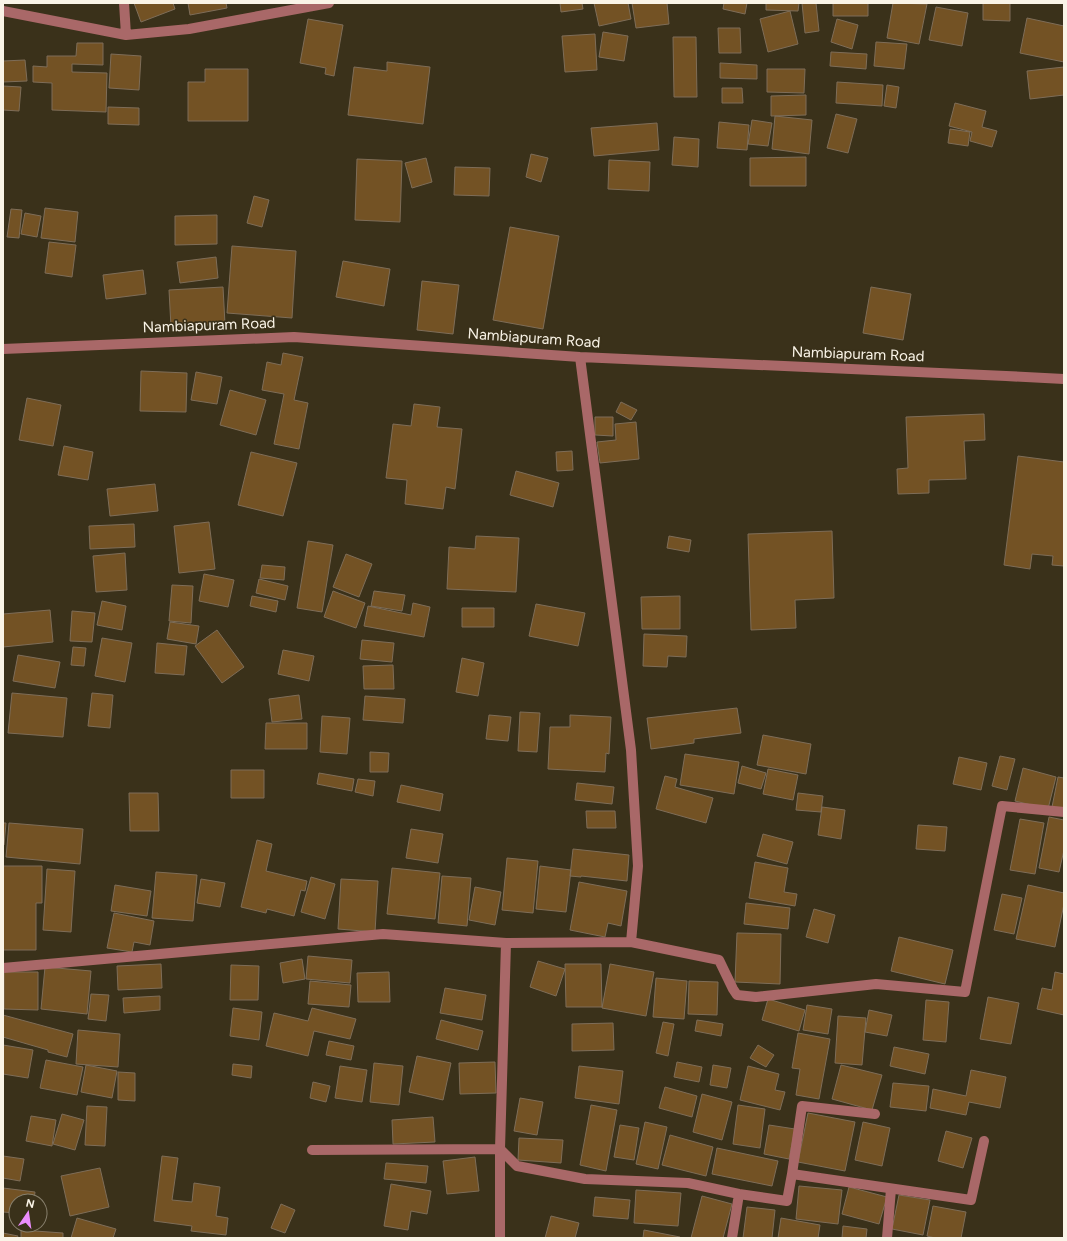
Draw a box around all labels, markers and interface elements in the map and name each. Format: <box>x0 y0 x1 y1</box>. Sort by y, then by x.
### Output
street label: Nambiapuram Road <box>142 314 276 336</box>
street label: Nambiapuram Road <box>467 324 601 352</box>
street label: Nambiapuram Road <box>791 343 925 365</box>
north arrow <box>8 1193 48 1233</box>
text: N <box>25 1196 36 1211</box>

